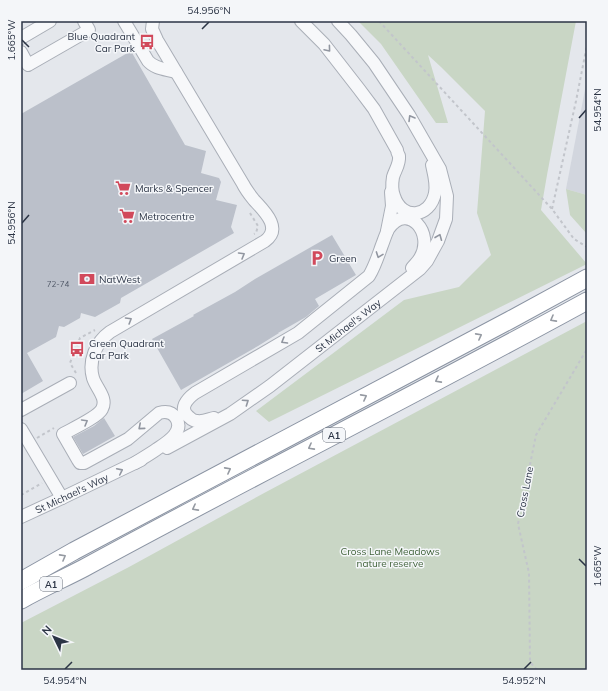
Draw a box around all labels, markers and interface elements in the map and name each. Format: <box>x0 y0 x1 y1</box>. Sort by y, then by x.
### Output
text: 54.956°N <box>187 4 231 17</box>
text: 1.665°W <box>5 19 18 61</box>
place label: Blue Quadrant Car Park <box>68 30 136 55</box>
bus stop icon: Blue Quadrant Car Park <box>138 33 156 51</box>
one-way arrow <box>323 44 330 51</box>
text: 54.954°N <box>591 88 604 132</box>
one-way arrow <box>408 115 415 122</box>
supermarket icon: Marks & Spencer <box>114 179 132 197</box>
place label: Marks & Spencer <box>135 182 213 195</box>
text: 54.956°N <box>5 201 18 245</box>
supermarket icon: Metrocentre <box>118 207 136 225</box>
place label: Metrocentre <box>139 210 194 223</box>
one-way arrow <box>434 234 442 241</box>
parking icon: Green <box>308 249 326 267</box>
one-way arrow <box>238 252 245 259</box>
place label: Green <box>329 252 357 265</box>
one-way arrow <box>375 252 383 259</box>
bank icon: NatWest <box>78 270 96 288</box>
place label: NatWest <box>99 273 141 286</box>
house number: 72-74 <box>47 279 70 289</box>
street label: St Michael's Way <box>312 295 384 355</box>
one-way arrow <box>550 315 557 322</box>
one-way arrow <box>125 318 132 325</box>
one-way arrow <box>475 334 482 341</box>
one-way arrow <box>281 336 288 343</box>
place label: Green Quadrant Car Park <box>89 337 164 362</box>
bus stop icon: Green Quadrant Car Park <box>68 340 86 358</box>
one-way arrow <box>435 376 442 383</box>
one-way arrow <box>360 394 368 402</box>
one-way arrow <box>242 400 249 407</box>
one-way arrow <box>81 419 88 426</box>
one-way arrow <box>138 423 146 430</box>
road number: A1 <box>323 428 345 442</box>
one-way arrow <box>307 443 315 450</box>
street label: Cross Lane <box>514 466 536 518</box>
one-way arrow <box>223 467 231 474</box>
one-way arrow <box>116 468 123 476</box>
street label: St Michael's Way <box>33 470 111 516</box>
one-way arrow <box>192 503 200 511</box>
park label: Cross Lane Meadows nature reserve <box>340 545 440 570</box>
text: 1.665°W <box>591 545 604 587</box>
one-way arrow <box>59 555 66 562</box>
road number: A1 <box>40 577 62 591</box>
north arrow <box>34 617 74 657</box>
text: N <box>39 622 55 638</box>
text: 54.954°N <box>43 674 87 687</box>
text: 54.952°N <box>502 674 546 687</box>

